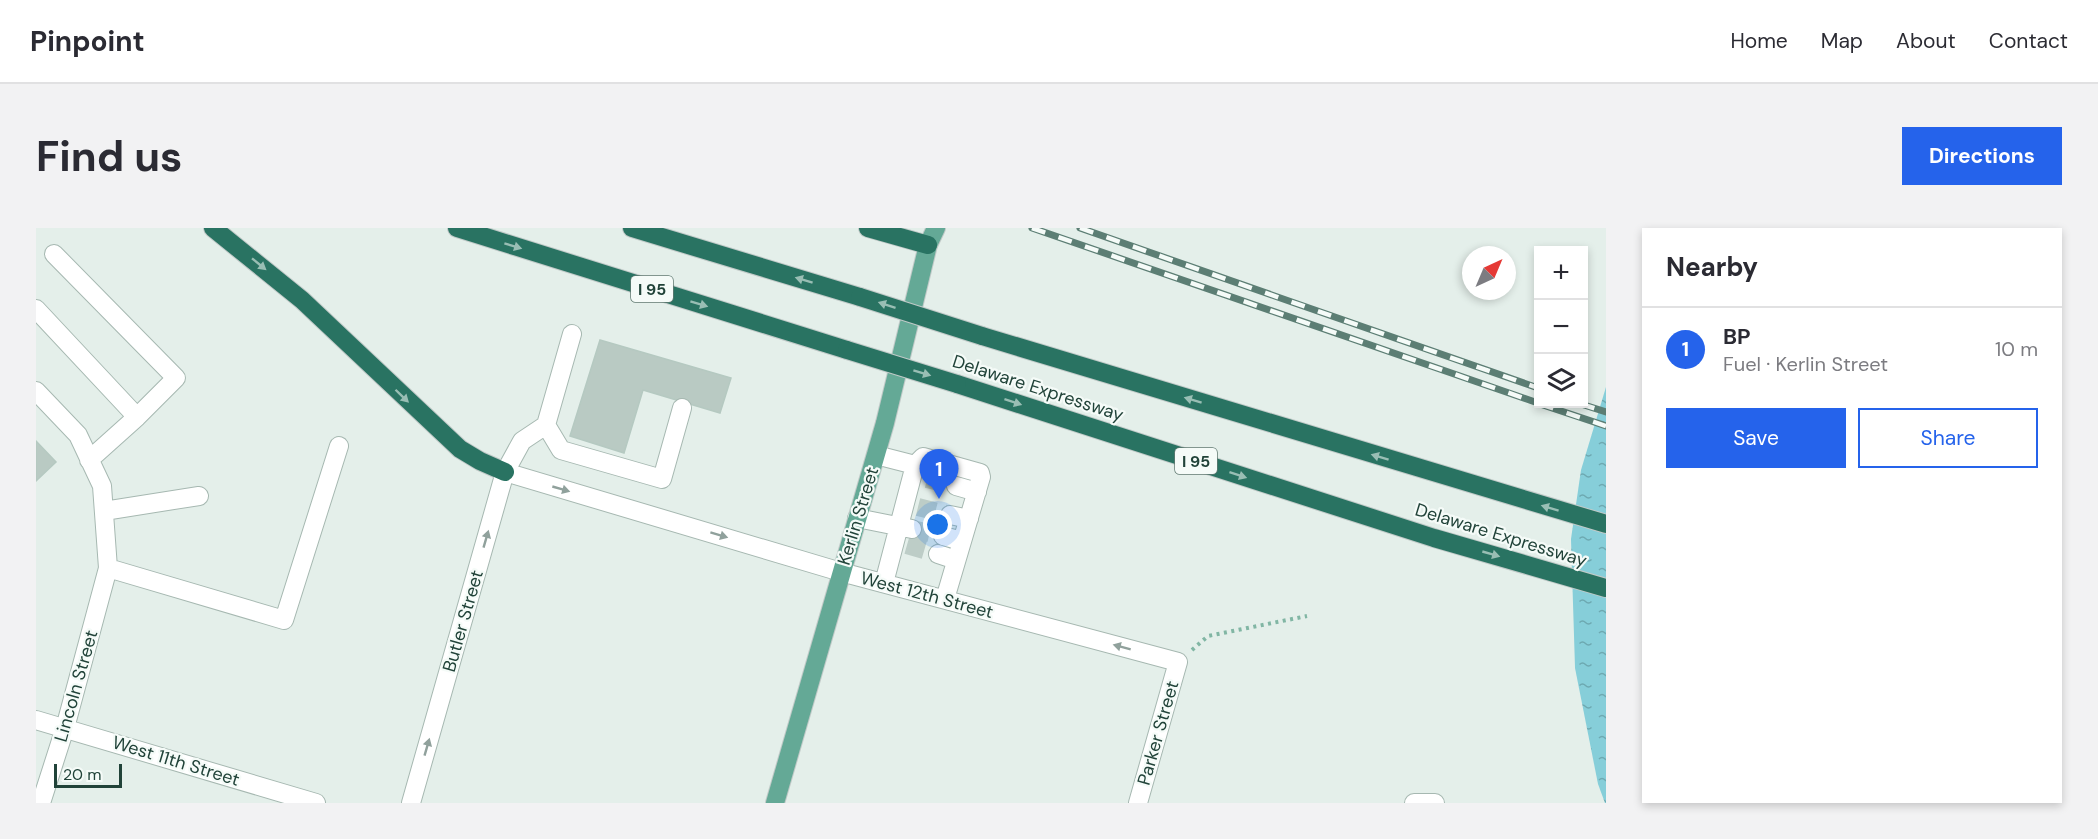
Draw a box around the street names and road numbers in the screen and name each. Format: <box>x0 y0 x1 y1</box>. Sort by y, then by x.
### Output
road number: I 95 <box>631 276 673 302</box>
street label: Delaware Expressway <box>949 349 1127 427</box>
road number: I 95 <box>1175 448 1217 474</box>
street label: Kerlin Street <box>832 464 884 568</box>
street label: Delaware Expressway <box>1412 497 1590 573</box>
street label: West 12th Street <box>858 566 996 624</box>
street label: Butler Street <box>437 567 489 675</box>
street label: Lincoln Street <box>49 627 103 745</box>
street label: Parker Street <box>1132 678 1184 788</box>
street label: West 11th Street <box>110 730 242 792</box>

